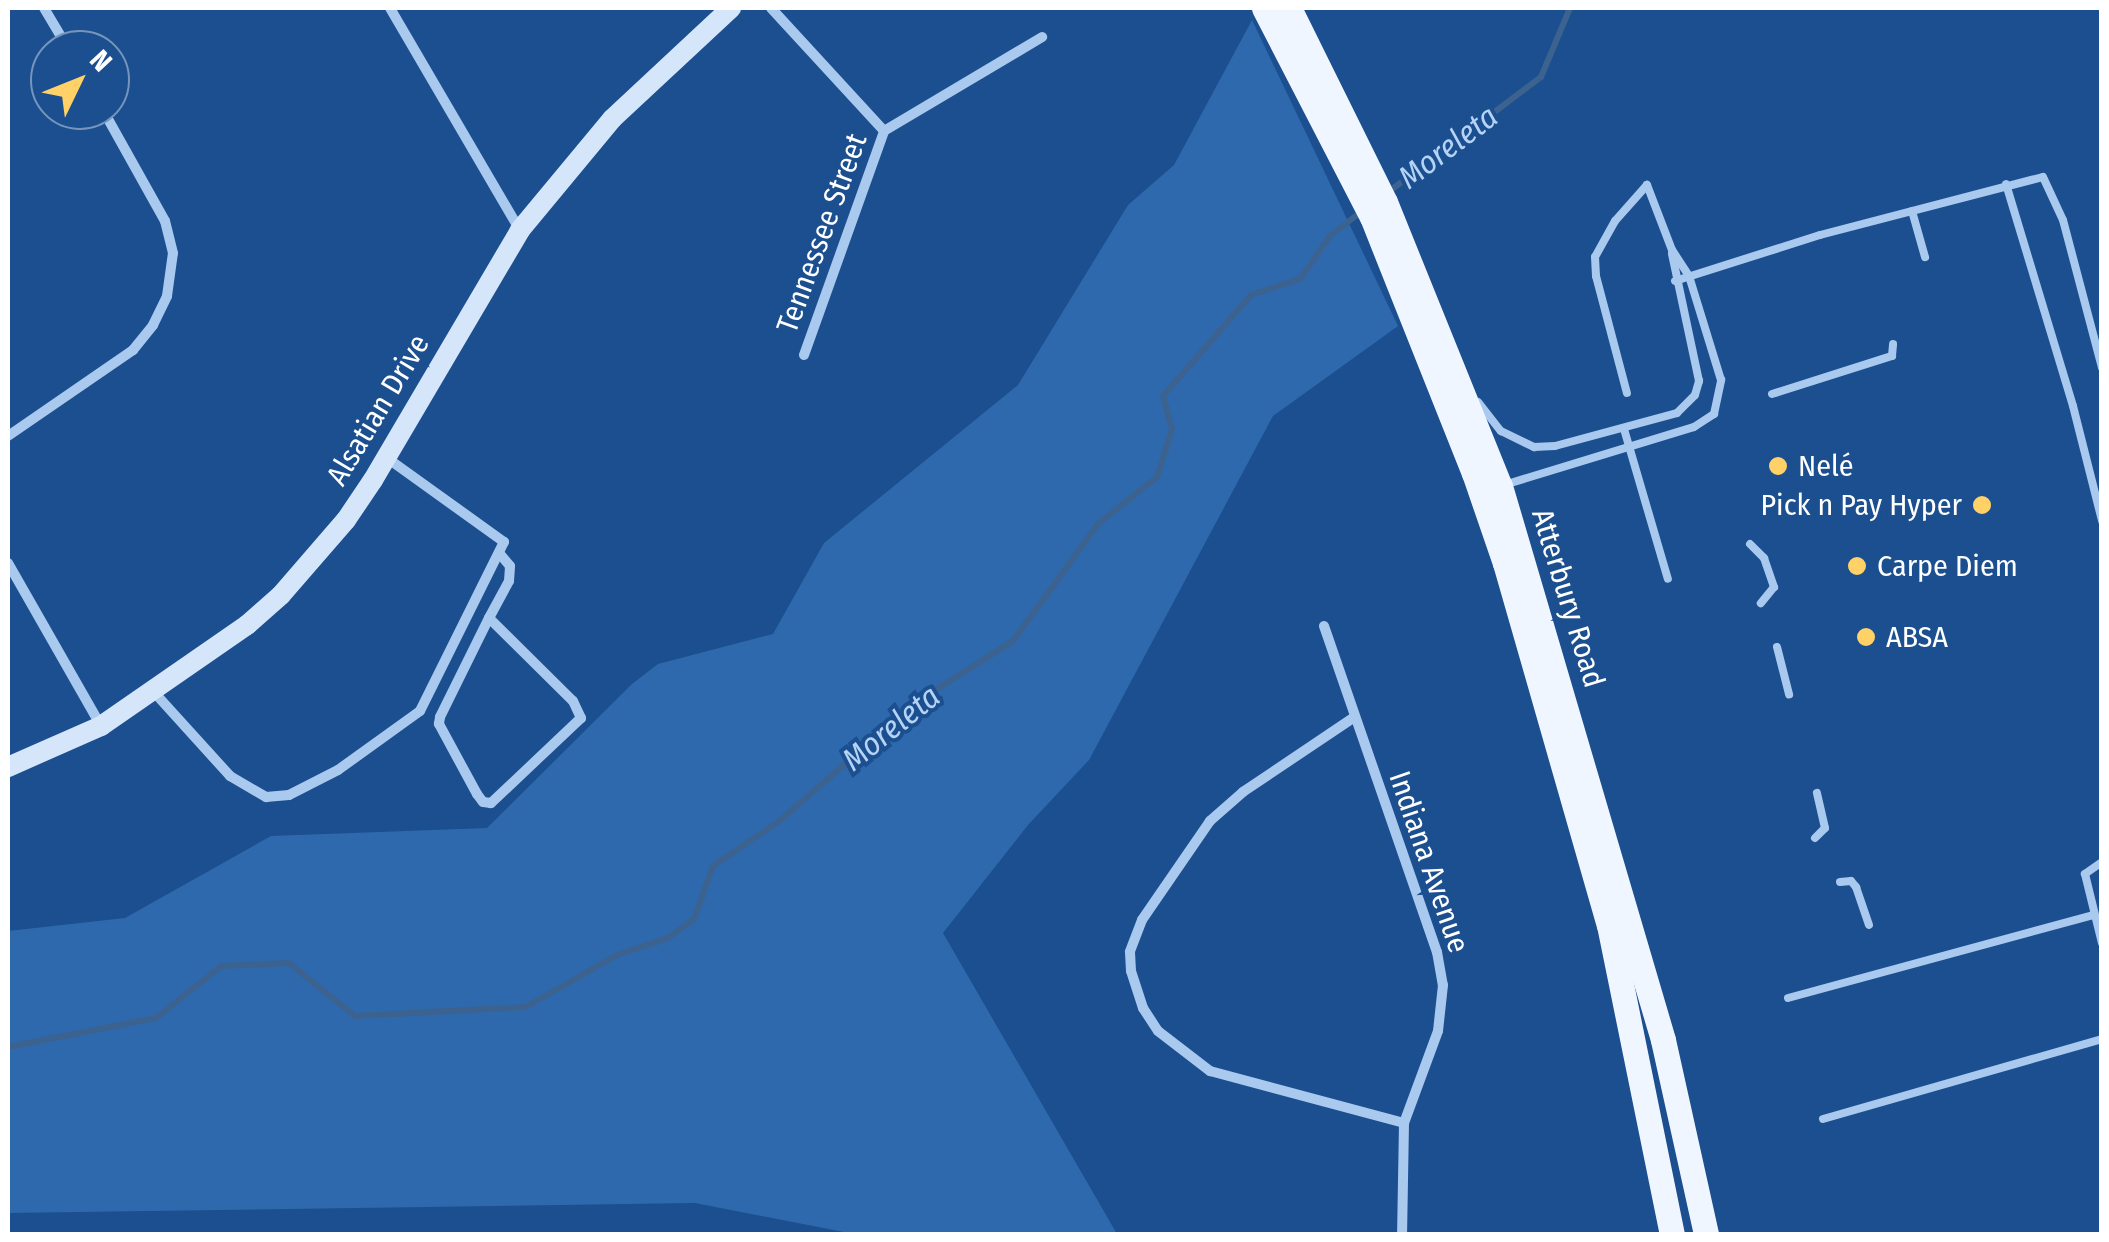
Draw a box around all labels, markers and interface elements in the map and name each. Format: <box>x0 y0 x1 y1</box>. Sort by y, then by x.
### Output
north arrow <box>30 30 130 130</box>
text: N <box>83 43 119 78</box>
water label: Moreleta <box>1391 97 1505 197</box>
street label: Tennessee Street <box>769 129 875 337</box>
street label: Alsatian Drive <box>319 328 437 492</box>
place label: Nelé <box>1798 448 1854 484</box>
marker: Nelé <box>1767 455 1789 477</box>
place label: Pick n Pay Hyper <box>1760 487 1962 523</box>
marker: Pick n Pay Hyper <box>1971 494 1993 516</box>
street label: Atterbury Road <box>1524 504 1612 692</box>
place label: Carpe Diem <box>1877 548 2018 584</box>
marker: Carpe Diem <box>1846 555 1868 577</box>
place label: ABSA <box>1886 619 1948 655</box>
marker: ABSA <box>1855 626 1877 648</box>
water label: Moreleta <box>834 677 948 779</box>
street label: Indiana Avenue <box>1381 766 1477 958</box>

